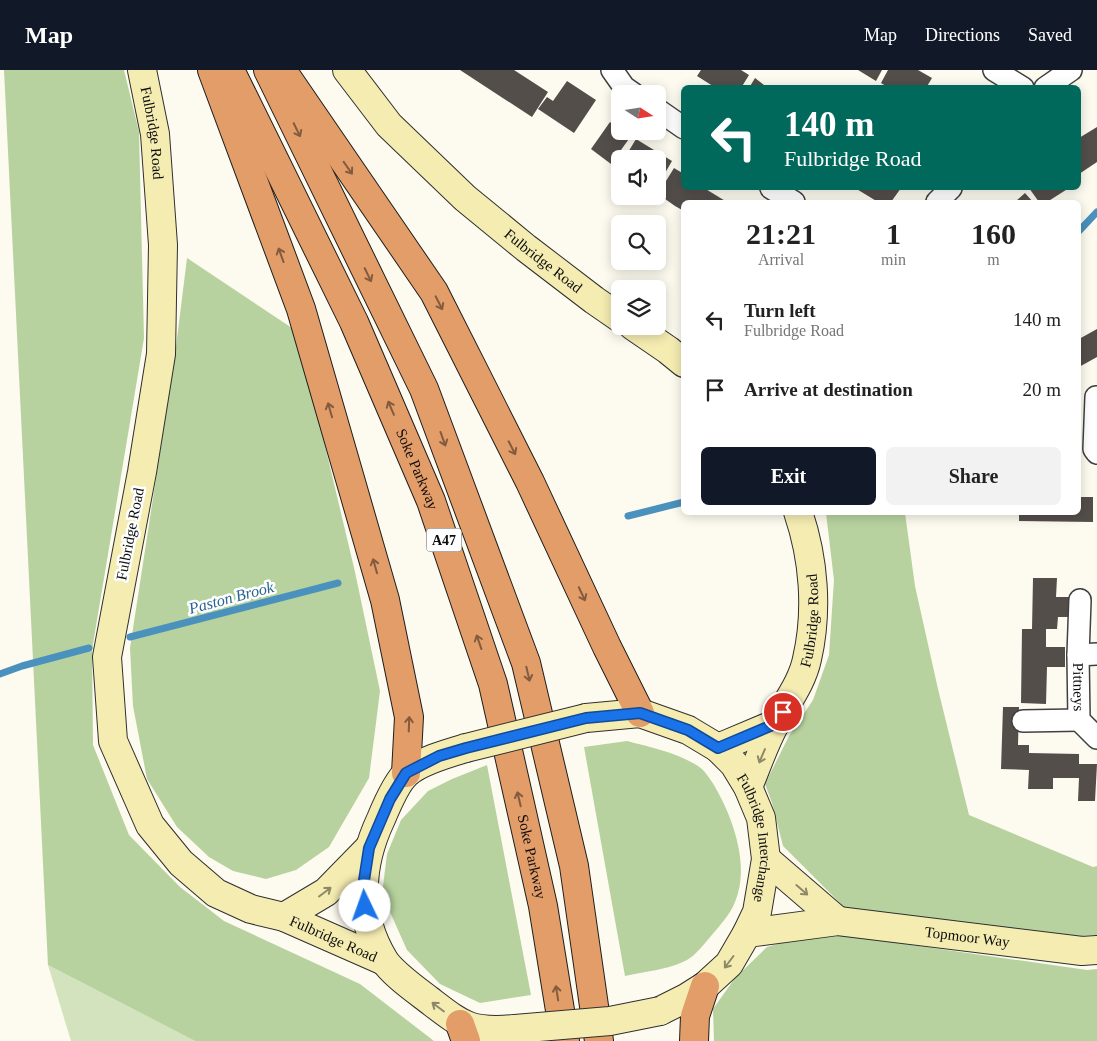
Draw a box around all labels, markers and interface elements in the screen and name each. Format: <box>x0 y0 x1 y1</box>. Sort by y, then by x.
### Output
text: Map <box>25 22 73 48</box>
text: Map <box>864 25 897 45</box>
text: Directions <box>925 25 1000 45</box>
text: Saved <box>1028 25 1072 45</box>
street label: Fulbridge Road <box>138 85 166 181</box>
north arrow <box>611 85 666 140</box>
map controls <box>611 85 666 335</box>
icon: left <box>701 105 766 170</box>
text: 140 m <box>784 105 874 144</box>
one-way arrow <box>292 122 302 137</box>
text: Fulbridge Road <box>784 146 922 171</box>
button: sound <box>611 150 666 205</box>
one-way arrow <box>343 161 353 175</box>
button: search <box>611 215 666 270</box>
text: 21:21 <box>746 217 816 250</box>
text: 1 <box>886 217 901 250</box>
text: 160 <box>971 217 1016 250</box>
street label: Fulbridge Road <box>501 226 586 296</box>
one-way arrow <box>276 248 285 263</box>
text: Arrival <box>758 251 804 268</box>
text: min <box>881 251 906 268</box>
text: m <box>987 251 1000 268</box>
one-way arrow <box>363 268 373 283</box>
button: layers <box>611 280 666 335</box>
one-way arrow <box>434 295 444 310</box>
text: Turn left <box>744 300 816 321</box>
icon: left <box>701 306 729 334</box>
text: 140 m <box>1013 309 1061 330</box>
text: Fulbridge Road <box>744 322 844 339</box>
icon: arrive <box>701 376 729 404</box>
text: Arrive at destination <box>744 379 913 400</box>
text: 20 m <box>1022 379 1061 400</box>
one-way arrow <box>385 401 395 416</box>
one-way arrow <box>325 402 334 418</box>
street label: Soke Parkway <box>393 426 441 512</box>
one-way arrow <box>439 431 448 446</box>
one-way arrow <box>508 440 517 455</box>
button: Exit <box>701 447 876 505</box>
button: Share <box>886 447 1061 505</box>
street label: Fulbridge Road <box>113 486 147 582</box>
road number: A47 <box>426 528 462 552</box>
one-way arrow <box>370 558 380 574</box>
street label: Fulbridge Road <box>797 573 821 669</box>
water label: Paston Brook <box>186 578 276 617</box>
one-way arrow <box>578 586 587 601</box>
one-way arrow <box>473 634 483 650</box>
street label: Pittneys <box>1070 663 1087 711</box>
one-way arrow <box>524 665 533 681</box>
pin <box>762 691 804 733</box>
icon: arrive <box>769 698 797 726</box>
one-way arrow <box>404 717 413 733</box>
one-way arrow <box>756 748 766 763</box>
street label: Fulbridge Interchange <box>734 771 774 904</box>
one-way arrow <box>514 792 523 808</box>
street label: Soke Parkway <box>515 813 549 901</box>
position arrow <box>338 879 390 931</box>
one-way arrow <box>795 884 808 896</box>
one-way arrow <box>318 886 331 897</box>
street label: Fulbridge Road <box>287 913 380 965</box>
street label: Topmoor Way <box>924 924 1011 950</box>
one-way arrow <box>724 955 734 969</box>
one-way arrow <box>552 985 562 1001</box>
one-way arrow <box>431 1001 445 1012</box>

